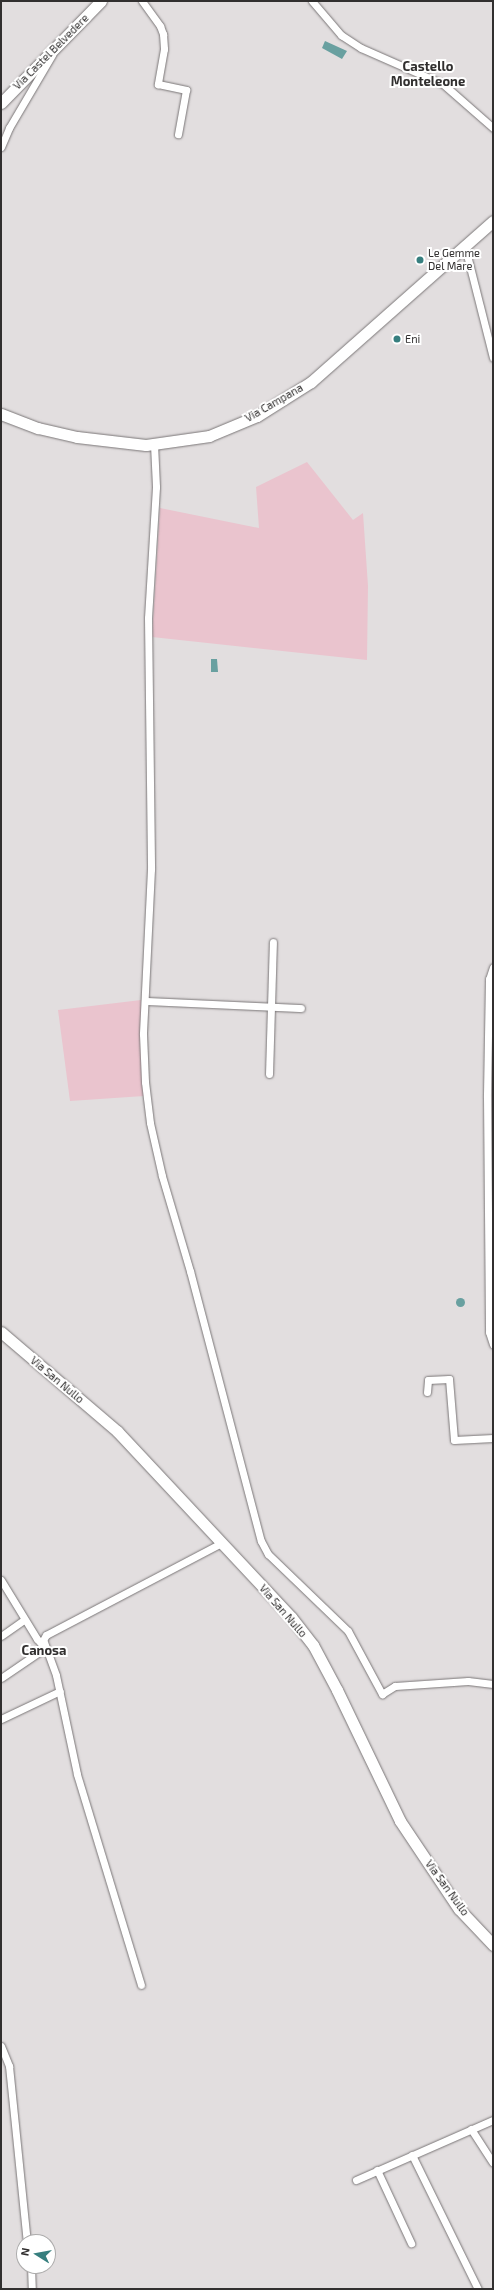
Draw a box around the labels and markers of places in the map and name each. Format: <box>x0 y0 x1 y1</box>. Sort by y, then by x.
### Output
place label: Le Gemme Del Mare <box>428 247 480 273</box>
marker: Le Gemme Del Mare <box>415 255 425 265</box>
place label: Eni <box>405 332 420 346</box>
marker: Eni <box>392 334 402 344</box>

